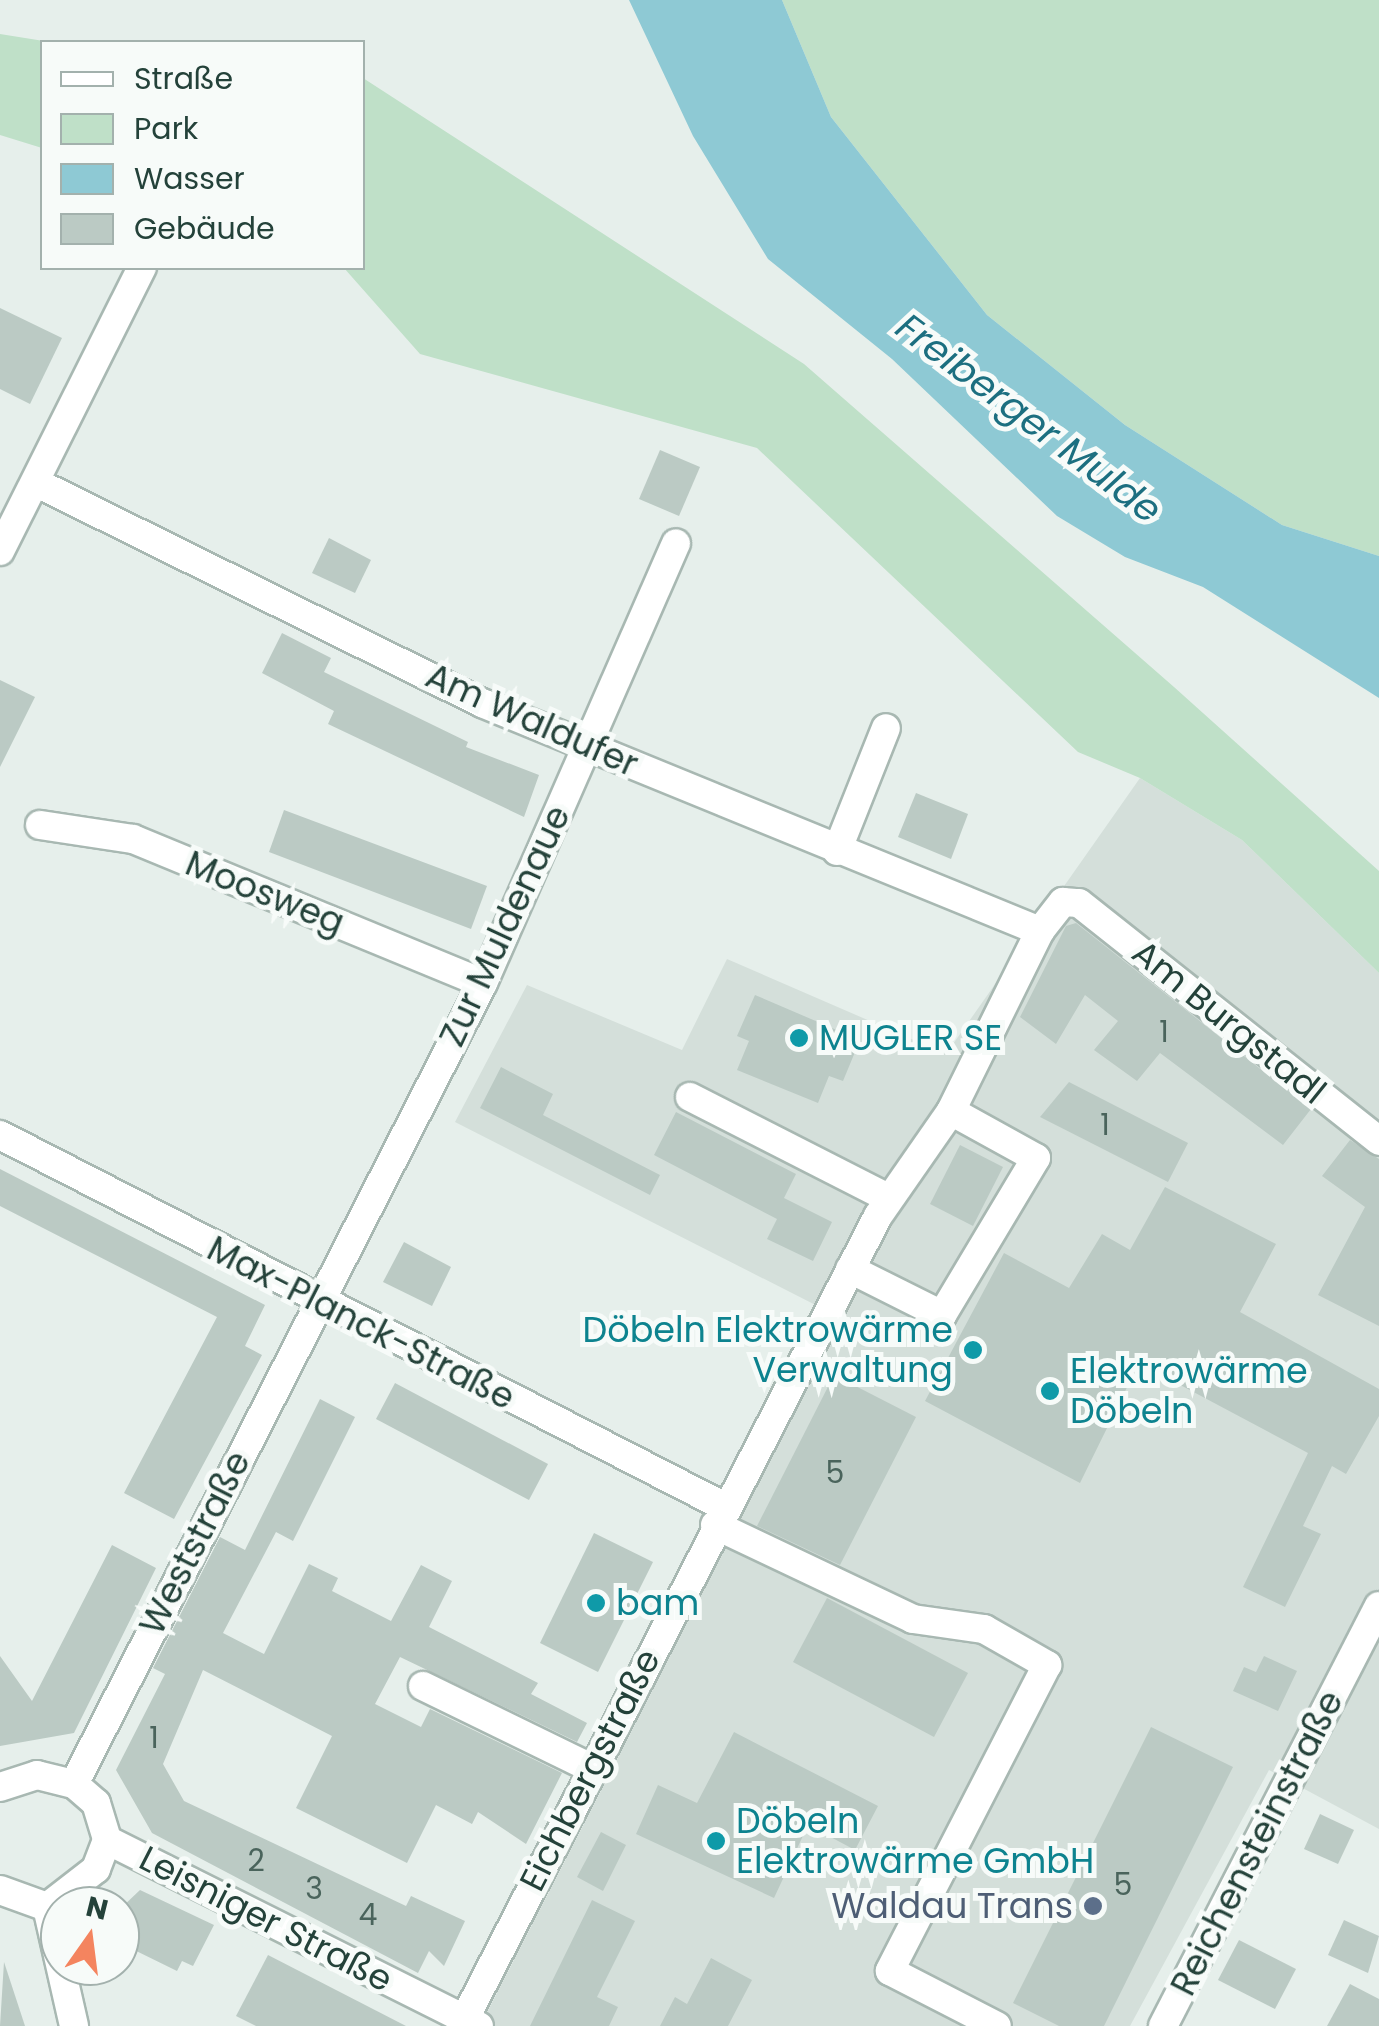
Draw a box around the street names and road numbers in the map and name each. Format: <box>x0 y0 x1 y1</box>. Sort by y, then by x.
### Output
street label: Am Waldufer <box>419 654 645 786</box>
street label: Zur Muldenaue <box>431 799 579 1053</box>
street label: Moosweg <box>180 842 350 944</box>
street label: Am Burgstadl <box>1124 931 1334 1113</box>
street label: Max-Planck-Straße <box>200 1227 522 1419</box>
street label: Weststraße <box>131 1444 259 1642</box>
street label: Eichbergstraße <box>511 1642 669 1898</box>
street label: Reichensteinstraße <box>1162 1684 1352 2002</box>
street label: Leisniger Straße <box>133 1837 399 2001</box>

